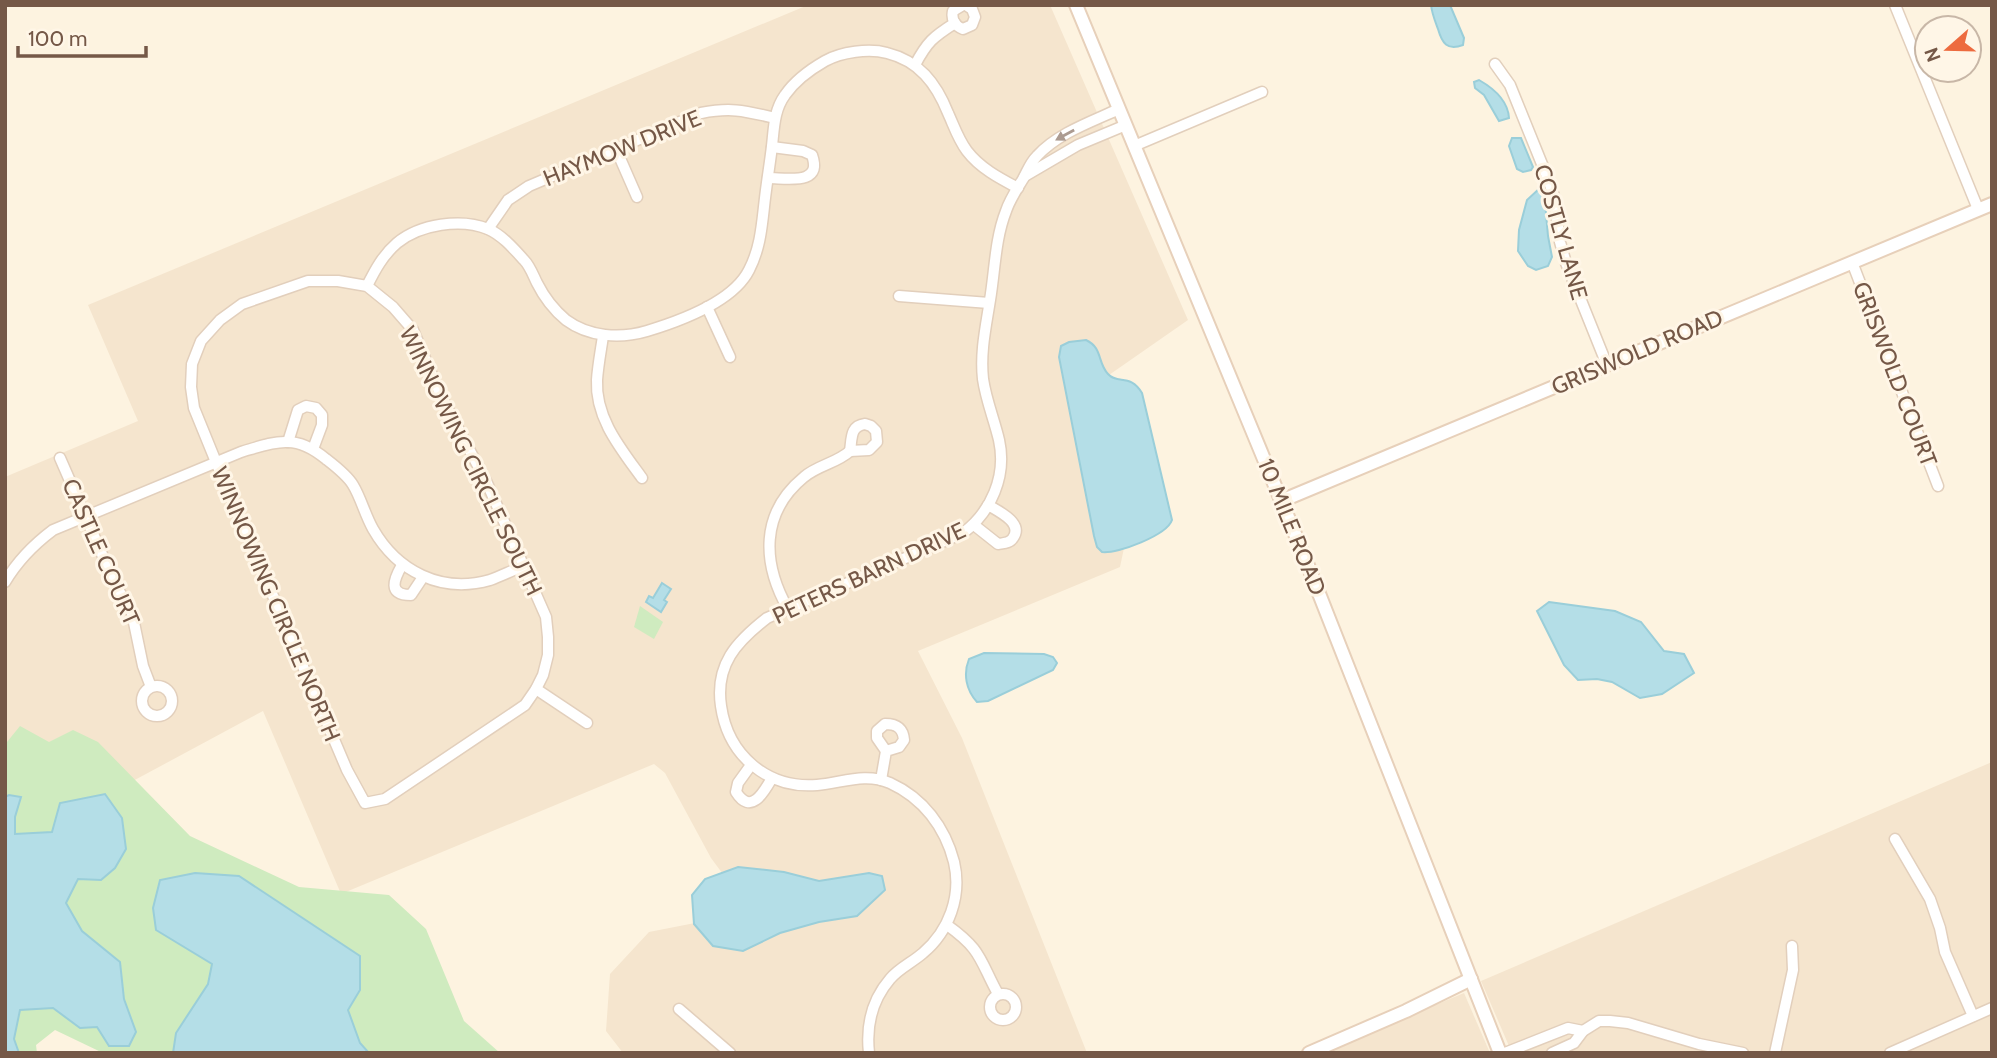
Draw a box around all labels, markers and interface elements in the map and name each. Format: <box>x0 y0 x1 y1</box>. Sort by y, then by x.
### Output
scale bar <box>18 14 145 58</box>
north arrow <box>1913 14 1983 84</box>
text: 100 m <box>28 26 87 51</box>
text: N <box>1919 44 1946 65</box>
street label: HAYMOW DRIVE <box>539 104 705 192</box>
one-way arrow <box>1056 129 1075 141</box>
street label: COSTLY LANE <box>1528 161 1594 303</box>
street label: GRISWOLD COURT <box>1847 278 1943 470</box>
street label: GRISWOLD ROAD <box>1547 303 1727 401</box>
street label: WINNOWING CIRCLE SOUTH <box>394 322 548 600</box>
street label: 10 MILE ROAD <box>1252 455 1332 599</box>
street label: WINNOWING CIRCLE NORTH <box>205 463 347 745</box>
street label: CASTLE COURT <box>56 474 146 630</box>
street label: PETERS BARN DRIVE <box>768 516 970 630</box>

